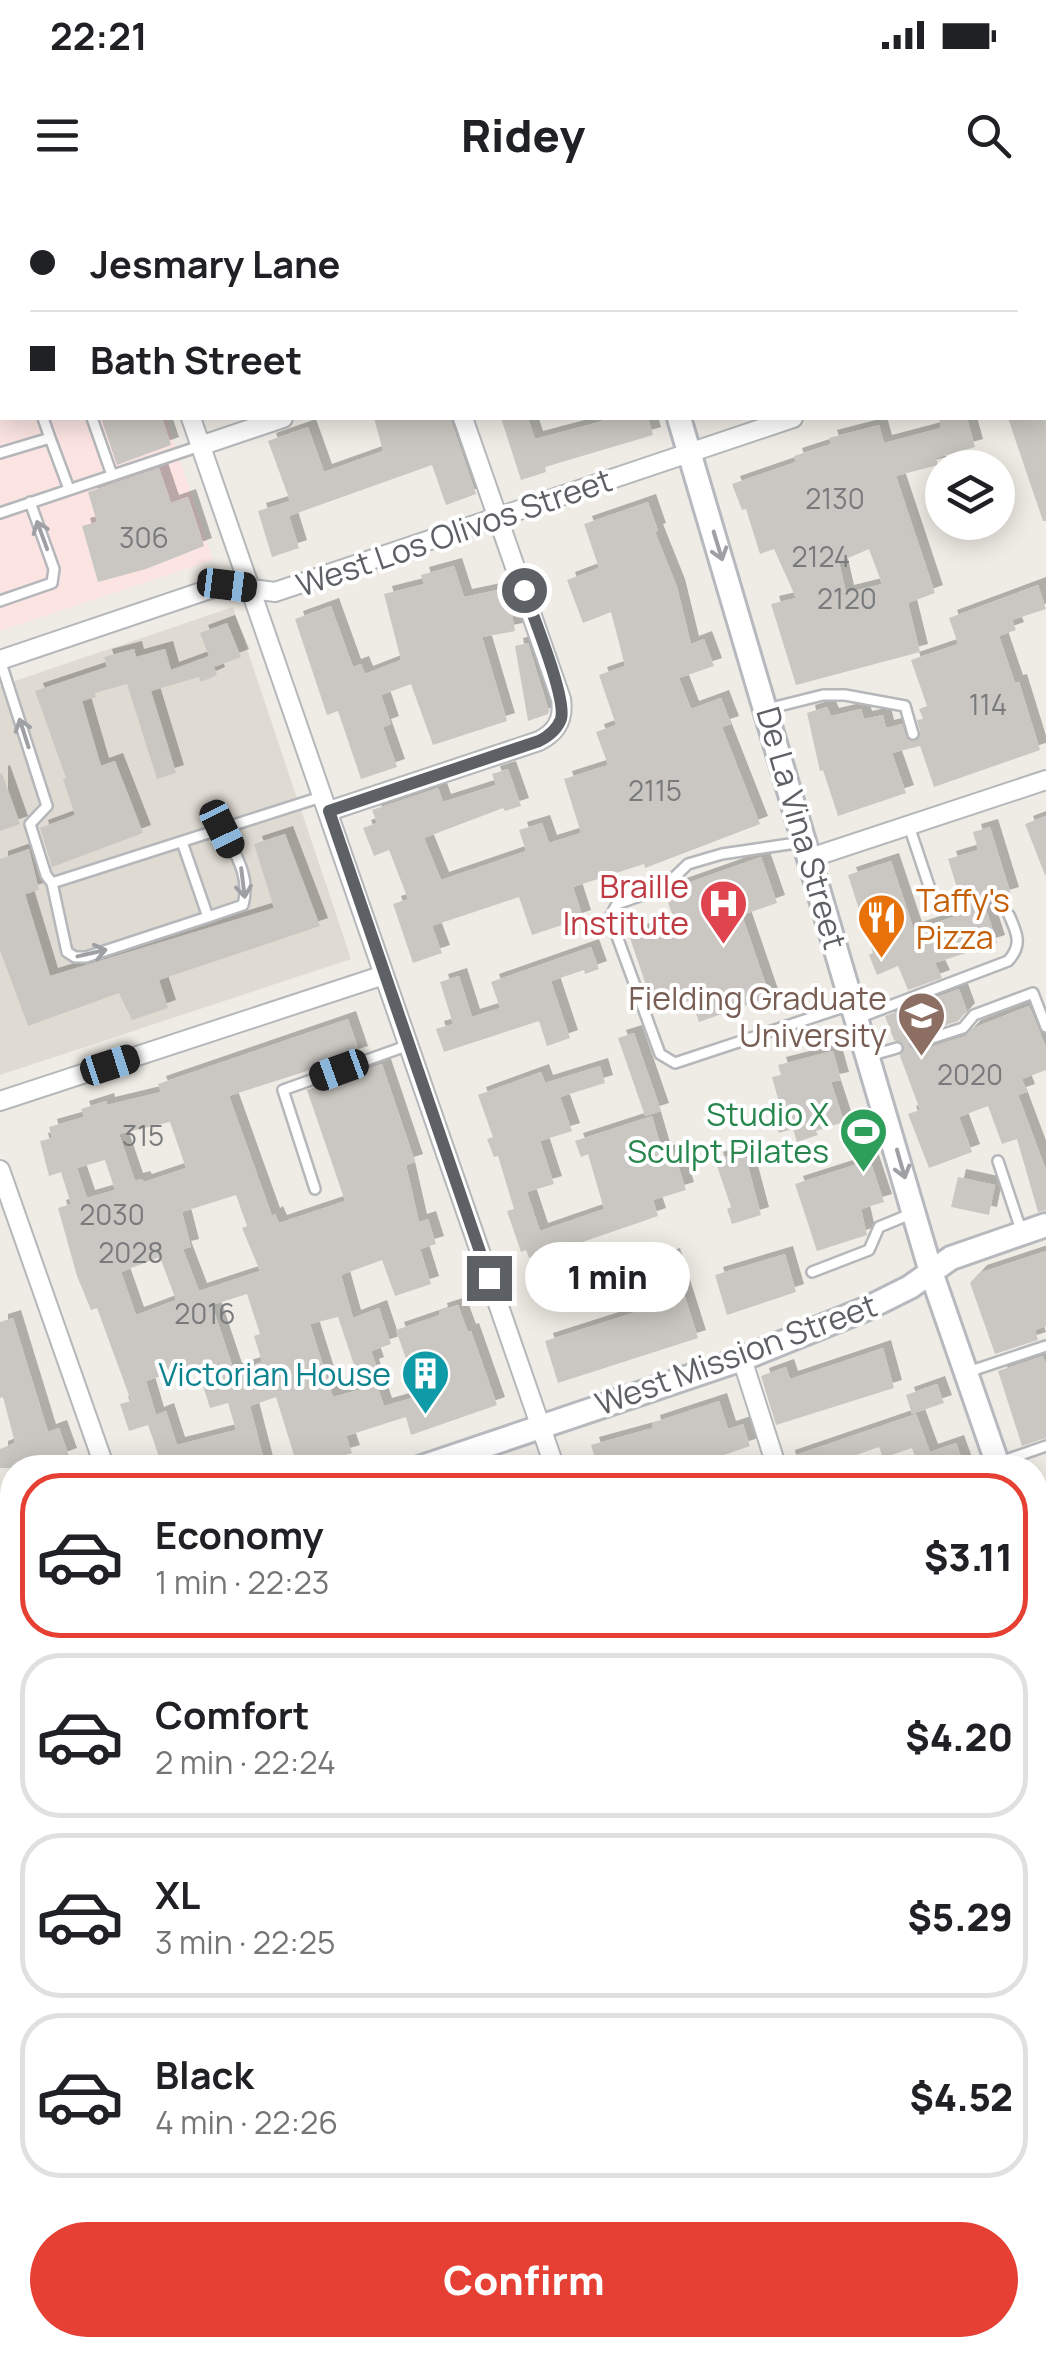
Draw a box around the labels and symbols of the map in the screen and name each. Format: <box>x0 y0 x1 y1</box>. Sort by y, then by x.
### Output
street label: West Los Olivos Street <box>290 457 618 607</box>
house number: 2130 <box>805 479 865 517</box>
house number: 306 <box>119 518 169 556</box>
one-way arrow <box>32 521 50 552</box>
one-way arrow <box>710 530 728 562</box>
house number: 2124 <box>792 537 850 575</box>
car <box>195 566 259 604</box>
route start <box>502 568 547 613</box>
house number: 2120 <box>817 579 877 617</box>
house number: 114 <box>969 685 1007 723</box>
street label: De La Vina Street <box>746 702 858 954</box>
one-way arrow <box>13 718 31 749</box>
house number: 2115 <box>628 771 682 809</box>
car <box>195 795 249 863</box>
place label: Braille Institute <box>563 864 689 945</box>
one-way arrow <box>234 867 253 899</box>
hospital icon: Braille Institute <box>698 878 750 946</box>
place label: Taffy's Pizza <box>916 878 1010 959</box>
restaurant icon: Taffy's Pizza <box>855 892 907 960</box>
one-way arrow <box>75 943 107 961</box>
place label: Fielding Graduate University <box>629 976 887 1057</box>
school or university icon: Fielding Graduate University <box>896 990 948 1058</box>
car <box>77 1041 143 1089</box>
car <box>306 1046 372 1094</box>
house number: 2020 <box>937 1055 1003 1093</box>
place label: Studio X Sculpt Pilates <box>627 1092 830 1173</box>
sports icon: Studio X Sculpt Pilates <box>838 1106 890 1174</box>
house number: 315 <box>122 1116 164 1154</box>
one-way arrow <box>893 1148 911 1179</box>
house number: 2030 <box>79 1195 145 1233</box>
house number: 2028 <box>98 1233 164 1271</box>
callout: 1 min <box>524 1243 689 1313</box>
route end <box>467 1256 512 1301</box>
street label: West Mission Street <box>589 1283 883 1425</box>
house number: 2016 <box>174 1294 236 1332</box>
building icon: Victorian House <box>400 1348 452 1416</box>
place label: Victorian House <box>159 1352 391 1396</box>

